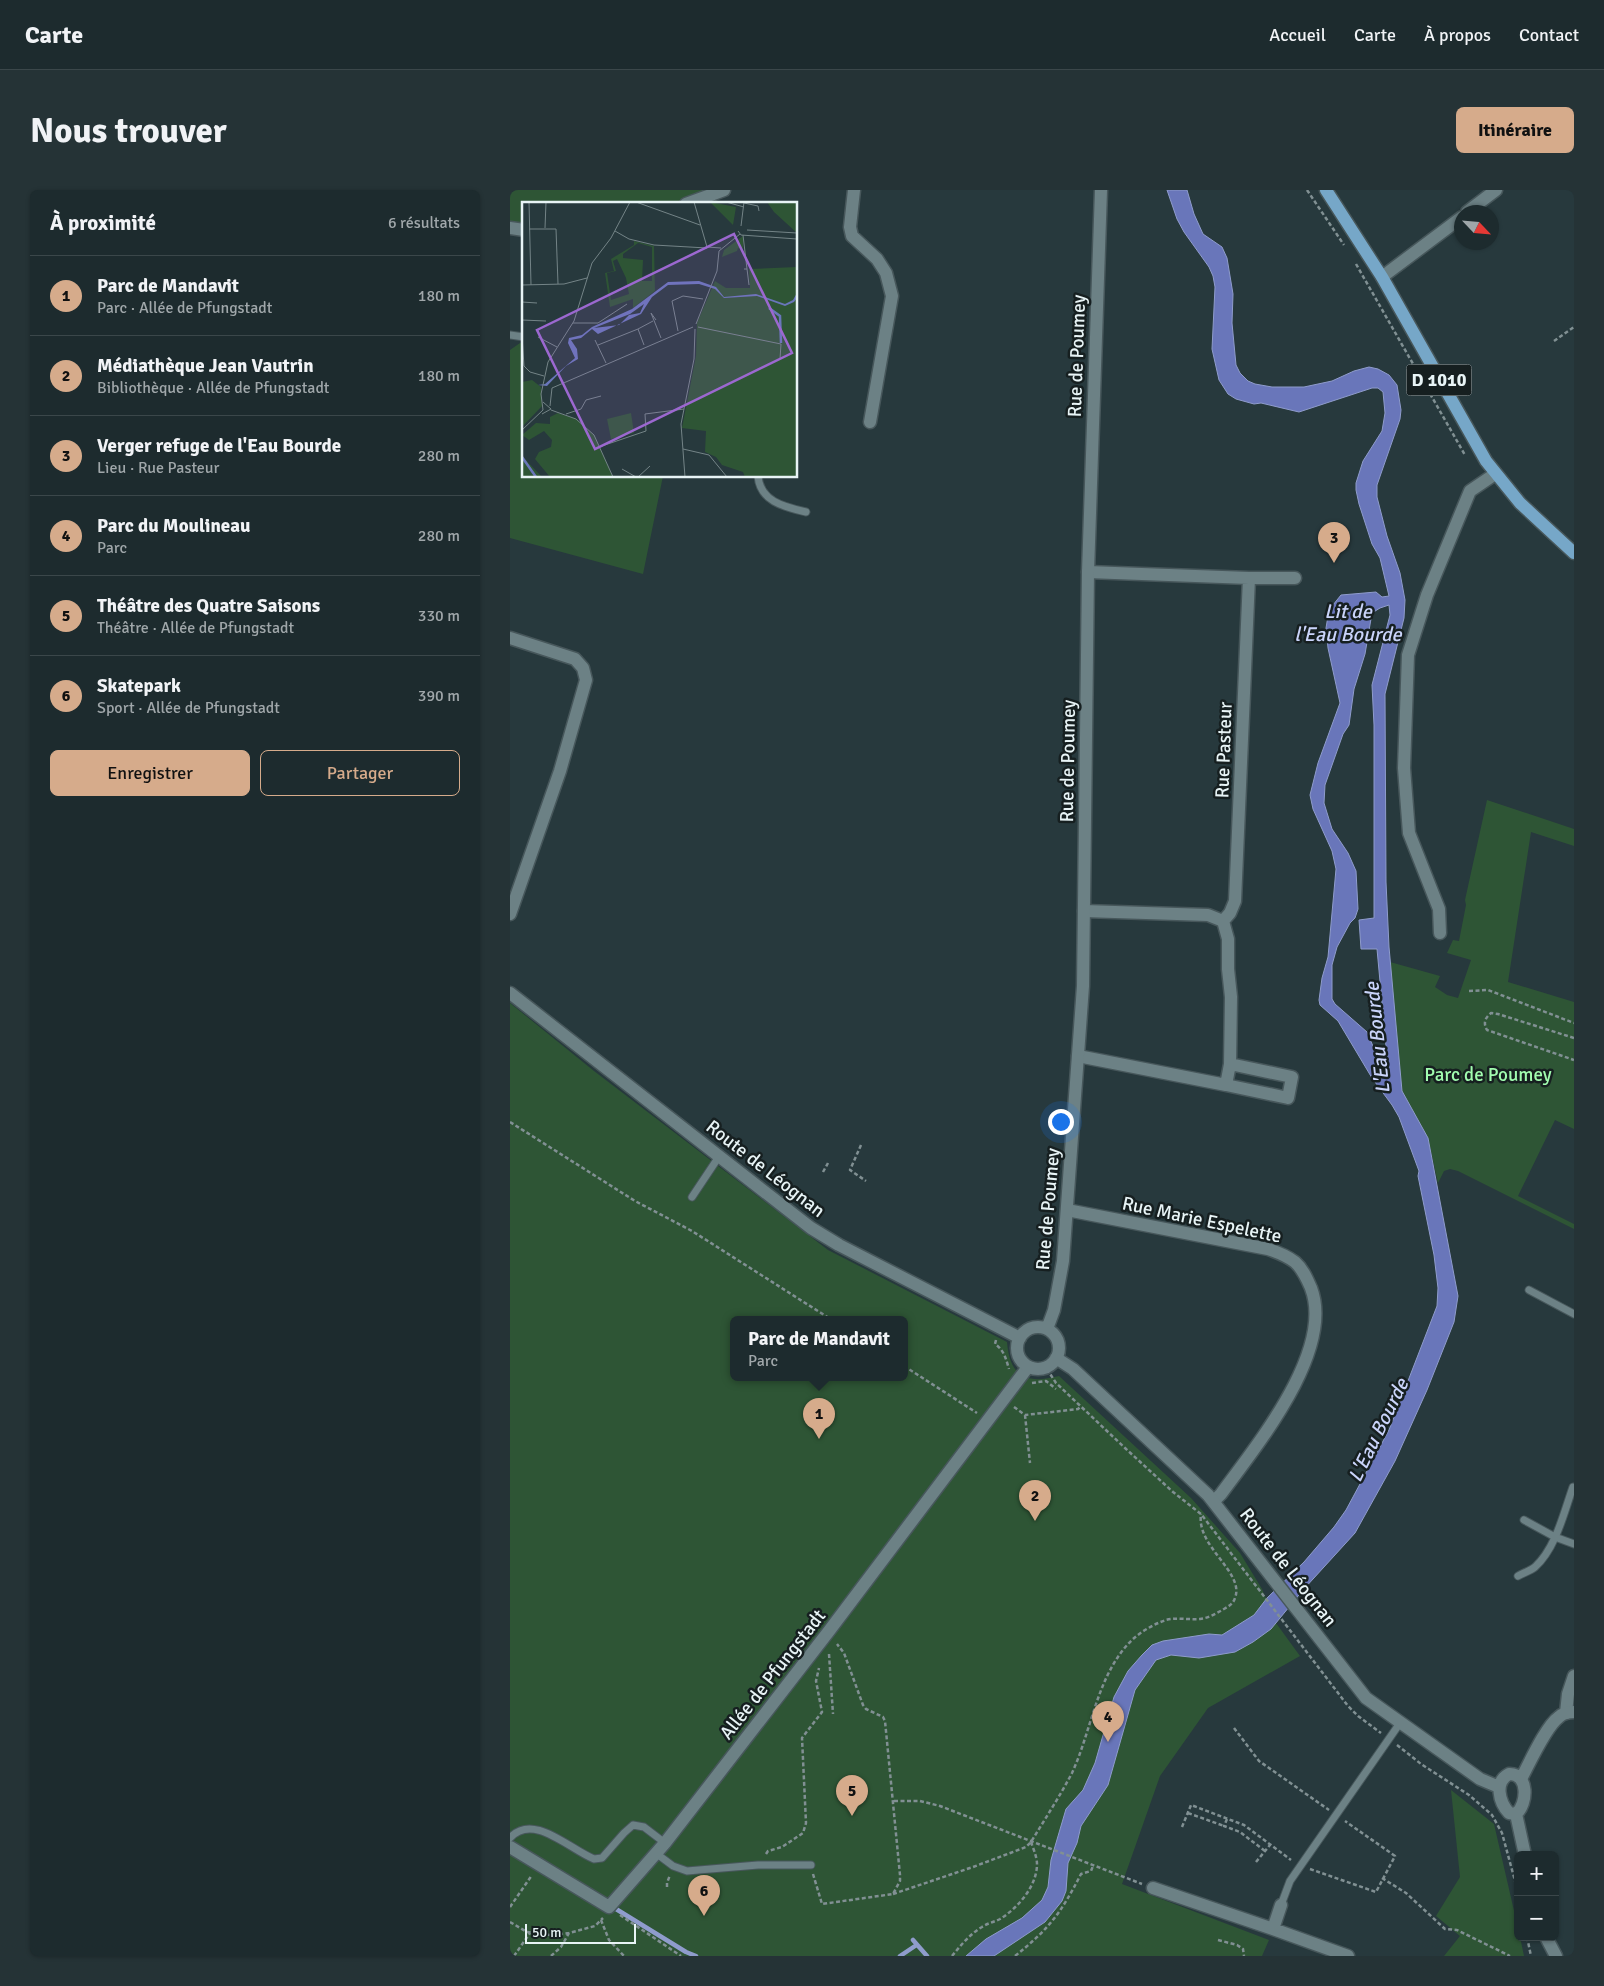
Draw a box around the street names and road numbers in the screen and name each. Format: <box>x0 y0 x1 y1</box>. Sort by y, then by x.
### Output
street label: Rue de Poumey <box>1063 294 1091 418</box>
road number: D 1010 <box>1406 364 1472 396</box>
street label: Rue de Poumey <box>1055 699 1081 823</box>
street label: Rue Pasteur <box>1210 701 1238 799</box>
street label: Route de Léognan <box>701 1115 830 1223</box>
street label: Rue de Poumey <box>1031 1147 1065 1271</box>
street label: Rue Marie Espelette <box>1120 1191 1284 1249</box>
street label: Route de Léognan <box>1234 1503 1342 1632</box>
street label: Allée de Pfungstadt <box>715 1605 831 1744</box>

